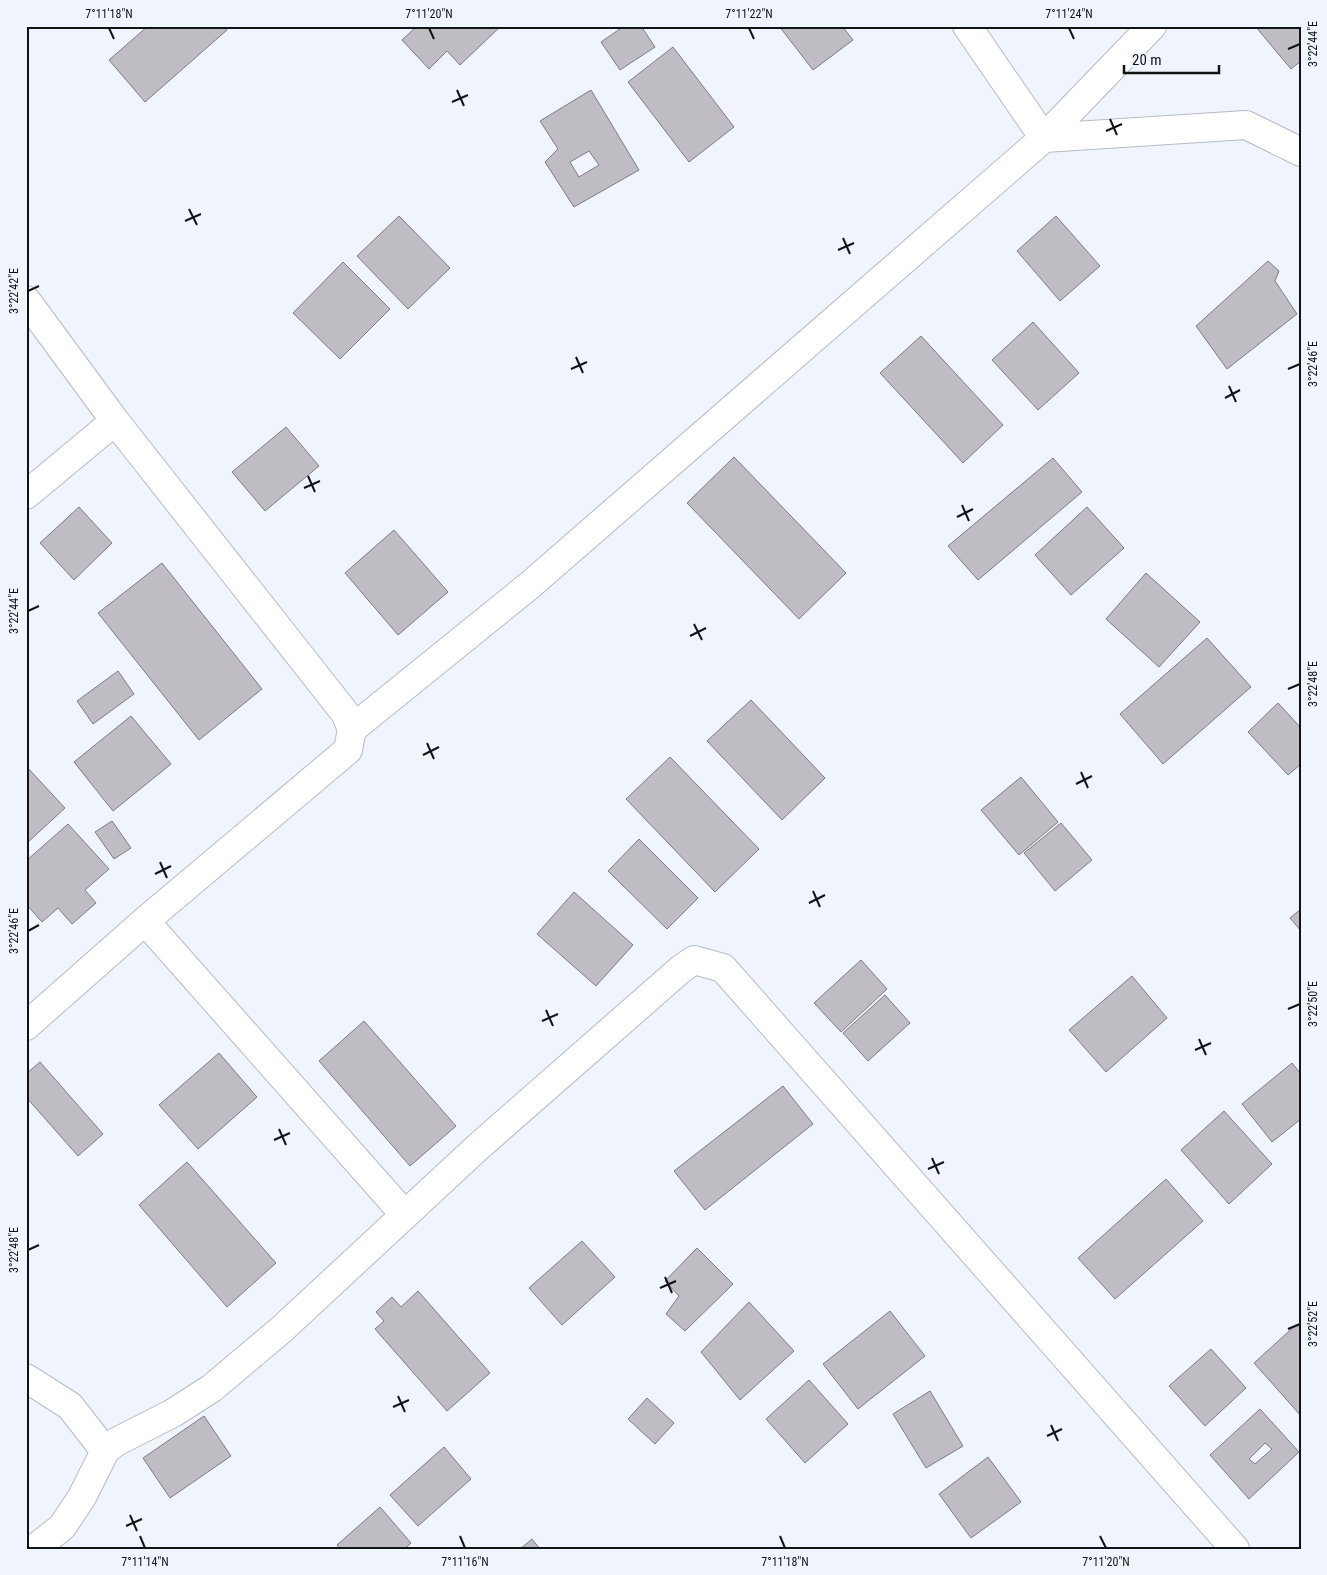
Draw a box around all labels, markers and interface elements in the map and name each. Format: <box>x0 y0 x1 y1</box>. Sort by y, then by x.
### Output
text: 7°11'18"N <box>85 7 133 21</box>
text: 7°11'20"N <box>405 7 453 21</box>
text: 7°11'22"N <box>725 7 773 21</box>
text: 7°11'24"N <box>1045 7 1093 21</box>
text: 3°22'44"E <box>1306 21 1320 67</box>
scale bar <box>1124 42 1220 74</box>
text: 20 m <box>1132 51 1162 69</box>
text: 3°22'42"E <box>7 268 21 314</box>
text: 3°22'46"E <box>1306 341 1320 387</box>
text: 3°22'44"E <box>7 588 21 634</box>
text: 3°22'48"E <box>1306 661 1320 707</box>
text: 3°22'46"E <box>7 908 21 954</box>
text: 3°22'50"E <box>1306 981 1320 1027</box>
text: 3°22'48"E <box>7 1227 21 1273</box>
text: 3°22'52"E <box>1306 1301 1320 1347</box>
text: 7°11'14"N <box>121 1555 169 1569</box>
text: 7°11'16"N <box>441 1555 489 1569</box>
text: 7°11'18"N <box>761 1555 809 1569</box>
text: 7°11'20"N <box>1082 1555 1130 1569</box>

